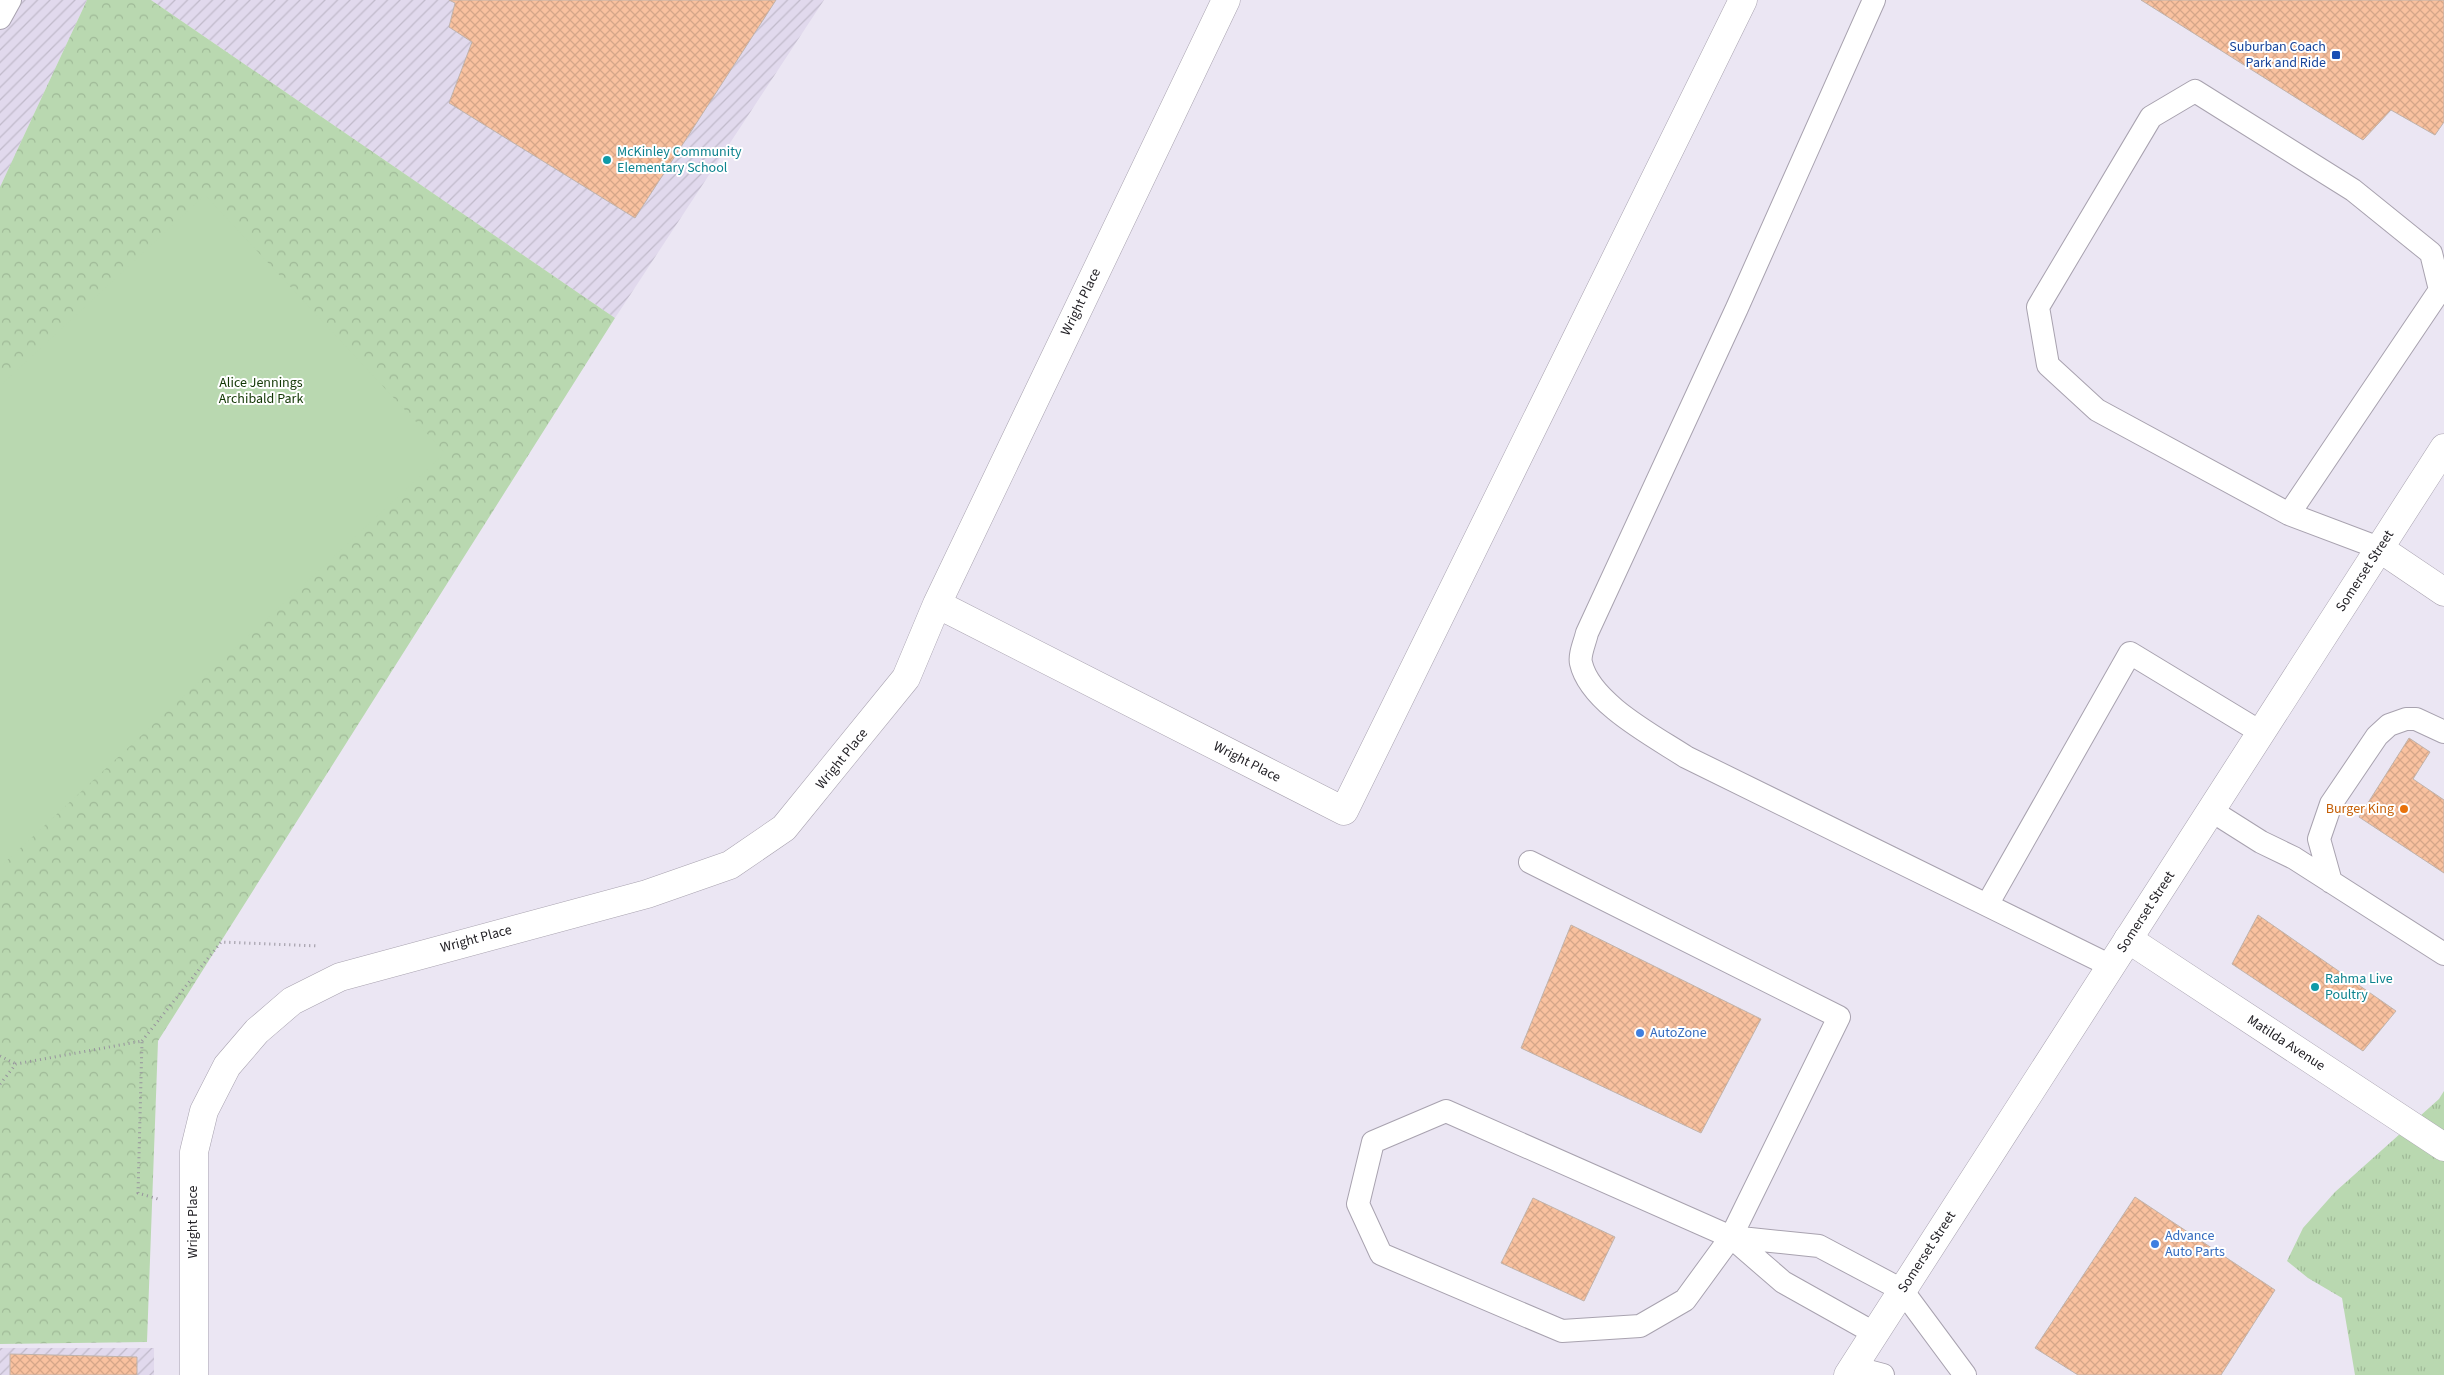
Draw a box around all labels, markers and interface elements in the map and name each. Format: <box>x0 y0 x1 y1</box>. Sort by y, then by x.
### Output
place label: Suburban Coach Park and Ride <box>2229 37 2326 73</box>
marker: Suburban Coach Park and Ride <box>2330 49 2342 61</box>
place label: McKinley Community Elementary School <box>617 142 742 178</box>
marker: McKinley Community Elementary School <box>601 154 613 166</box>
street label: Wright Place <box>1056 265 1106 339</box>
park label: Alice Jennings Archibald Park <box>219 373 303 409</box>
street label: Somerset Street <box>2331 526 2399 616</box>
street label: Wright Place <box>811 724 873 794</box>
street label: Wright Place <box>1210 736 1284 788</box>
place label: Burger King <box>2326 799 2394 819</box>
marker: Burger King <box>2398 803 2410 815</box>
street label: Somerset Street <box>2112 867 2180 957</box>
street label: Wright Place <box>438 920 514 958</box>
place label: Rahma Live Poultry <box>2325 969 2393 1005</box>
marker: Rahma Live Poultry <box>2309 981 2321 993</box>
street label: Matilda Avenue <box>2243 1010 2329 1076</box>
place label: AutoZone <box>1650 1023 1707 1043</box>
marker: AutoZone <box>1634 1027 1646 1039</box>
street label: Wright Place <box>183 1185 203 1259</box>
street label: Somerset Street <box>1893 1207 1961 1297</box>
place label: Advance Auto Parts <box>2165 1226 2225 1262</box>
marker: Advance Auto Parts <box>2149 1238 2161 1250</box>

